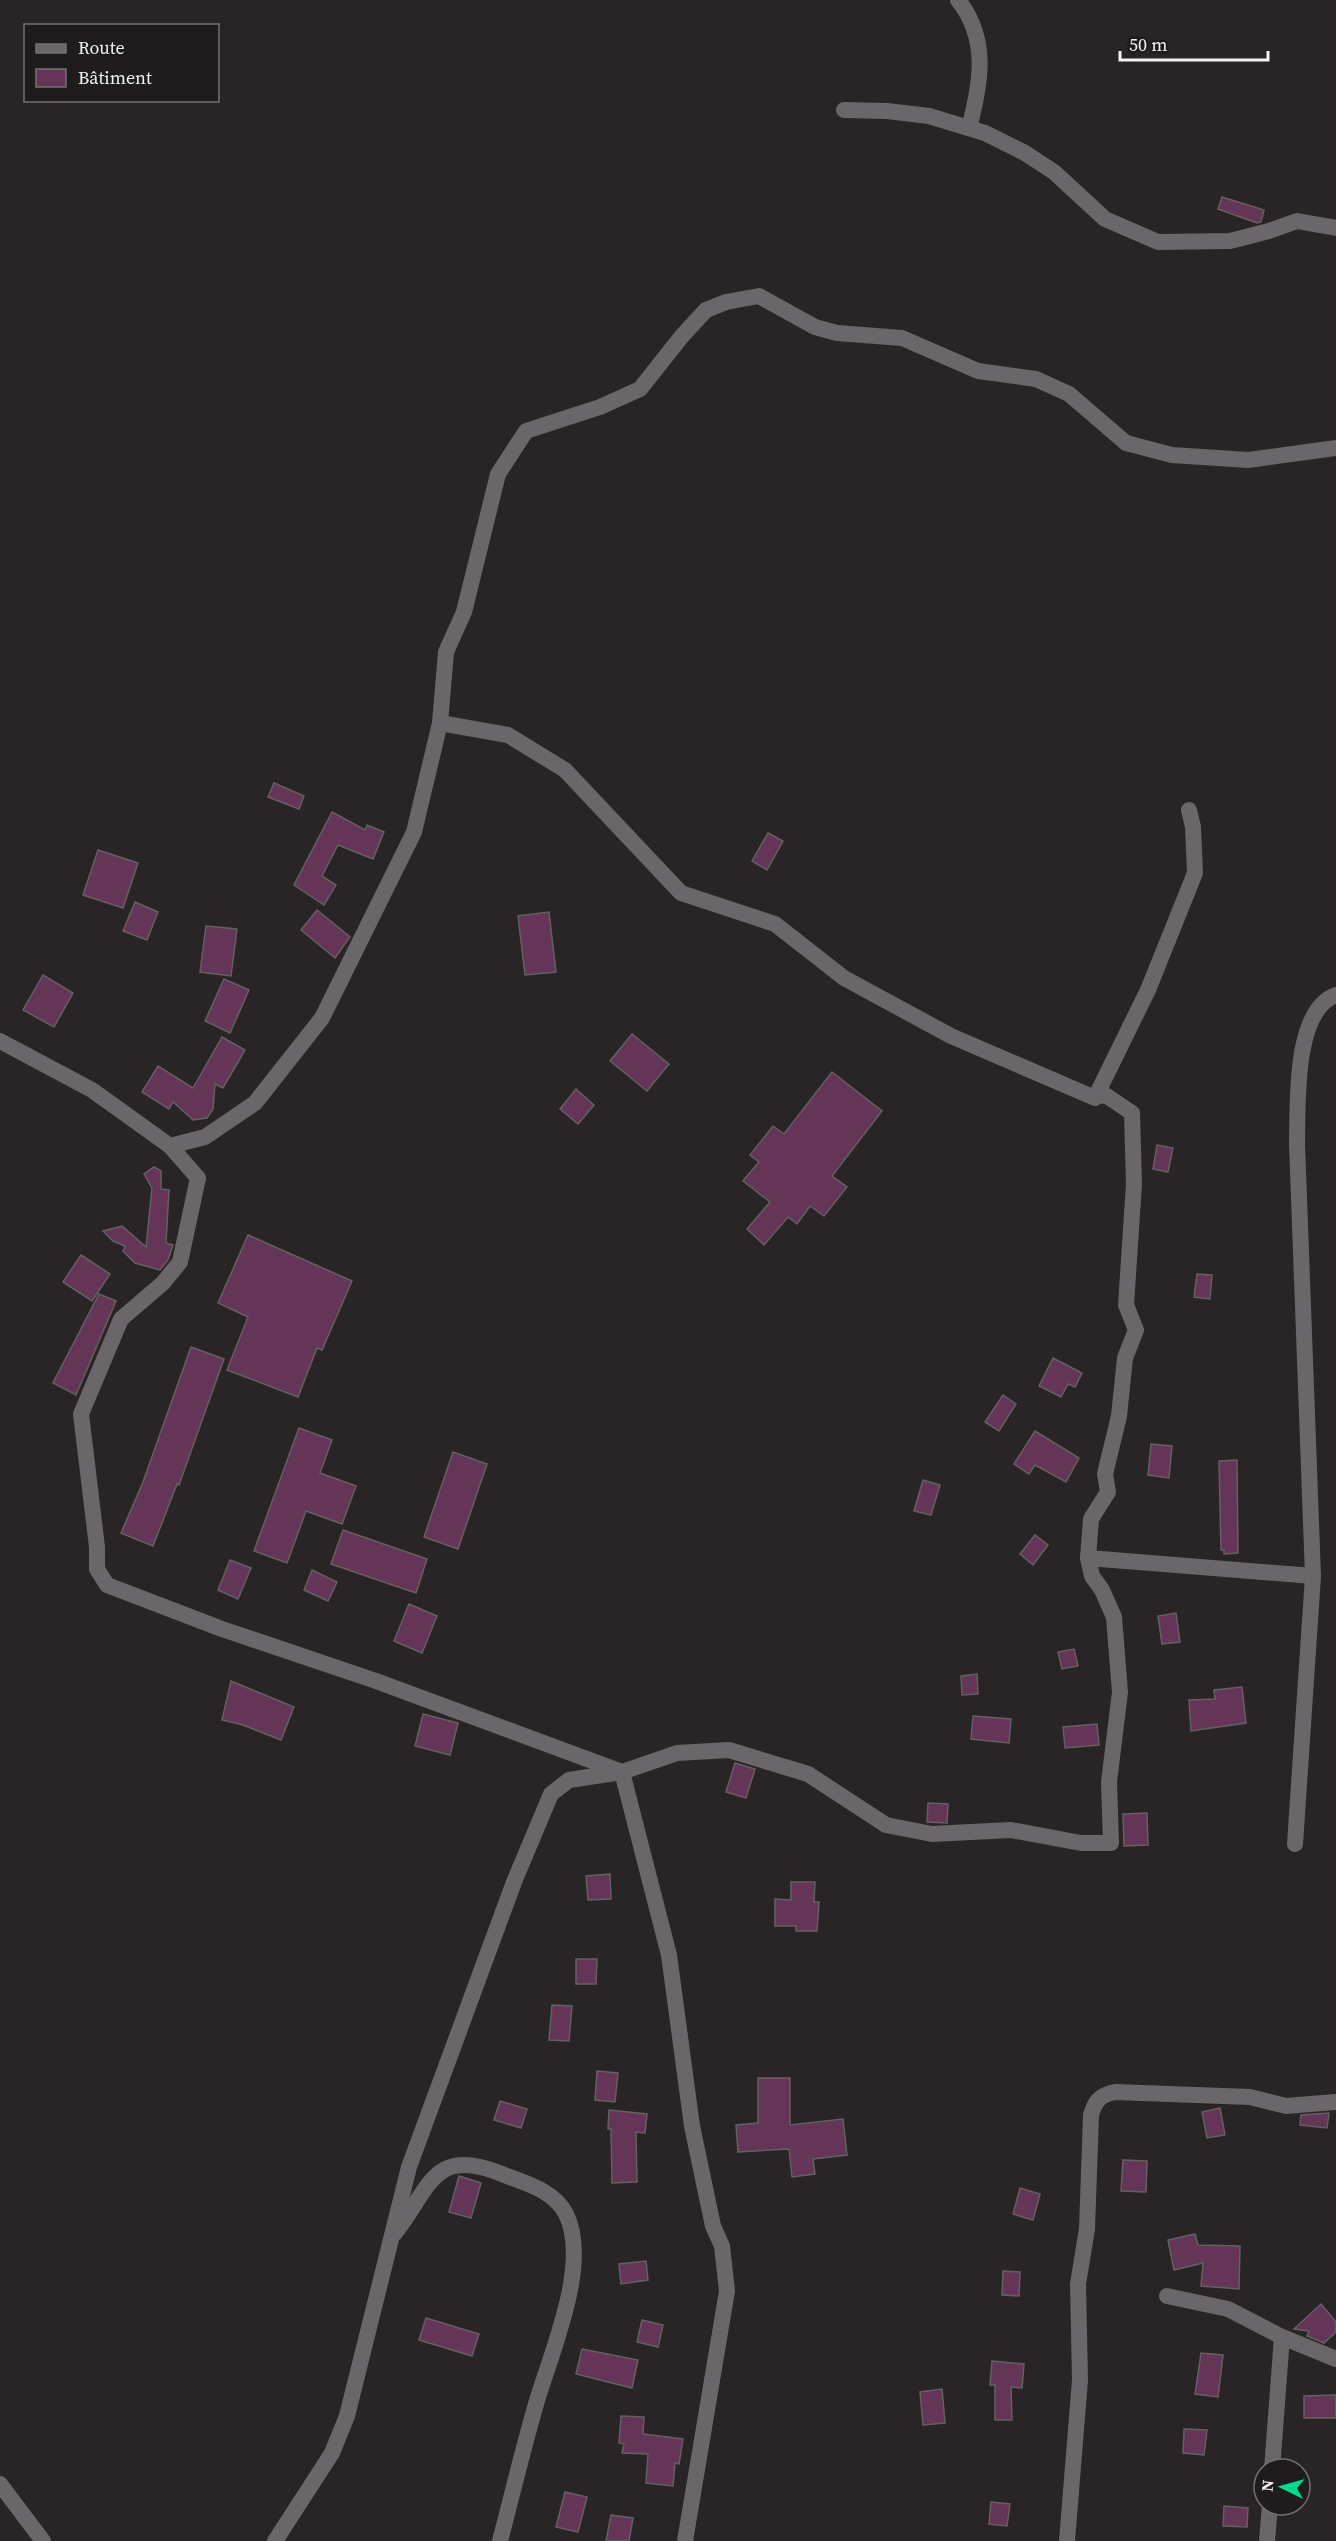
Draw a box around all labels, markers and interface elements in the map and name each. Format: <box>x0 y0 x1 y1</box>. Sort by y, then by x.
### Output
legend <box>24 24 219 102</box>
scale bar <box>1120 24 1268 62</box>
text: 50 m <box>1129 32 1167 57</box>
text: Route <box>78 35 125 60</box>
text: Bâtiment <box>78 65 152 90</box>
north arrow <box>1252 2457 1312 2517</box>
text: N <box>1256 2479 1279 2492</box>

